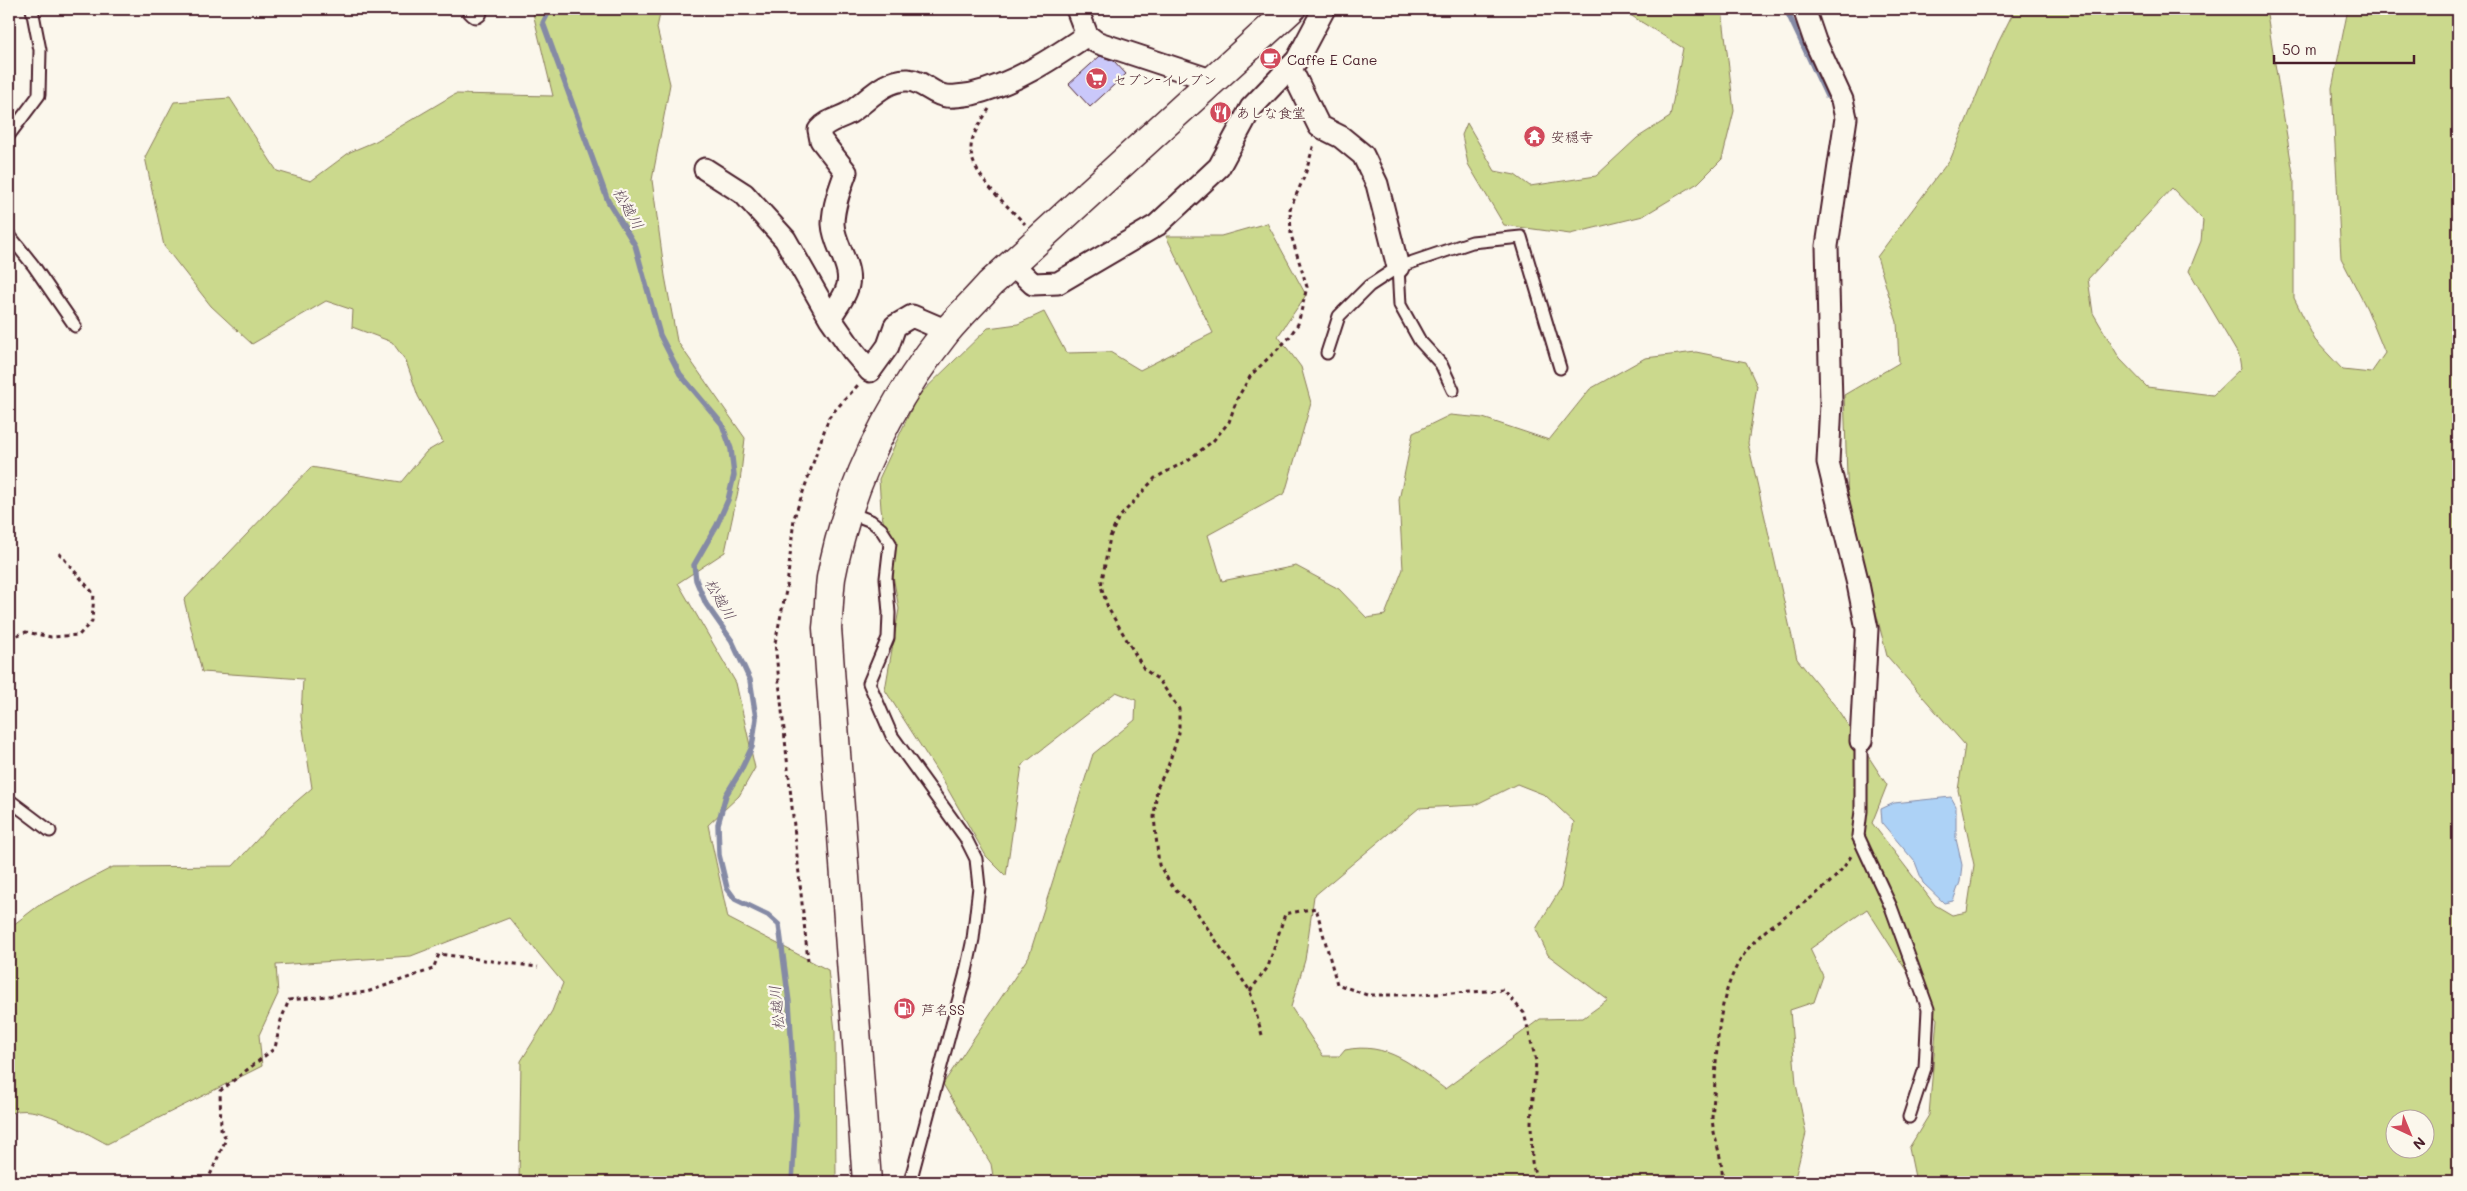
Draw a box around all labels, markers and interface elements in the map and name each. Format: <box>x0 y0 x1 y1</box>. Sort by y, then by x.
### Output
scale bar <box>2274 32 2414 64</box>
text: 50 m <box>2282 39 2317 59</box>
cafe icon: Caffe E Cane <box>1259 47 1283 71</box>
place label: Caffe E Cane <box>1287 50 1377 69</box>
supermarket icon: セブン-イレブン <box>1085 67 1109 91</box>
place label: セブン-イレブン <box>1113 70 1217 89</box>
restaurant icon: あしな食堂 <box>1208 100 1232 124</box>
place label: あしな食堂 <box>1236 103 1306 122</box>
temple icon: 安穏寺 <box>1523 124 1547 148</box>
place label: 安穏寺 <box>1551 127 1593 146</box>
water label: 松越川 <box>609 183 649 233</box>
water label: 松越川 <box>701 575 741 623</box>
water label: 松越川 <box>764 985 788 1031</box>
fuel station icon: 芦名SS <box>893 997 917 1021</box>
place label: 芦名SS <box>921 1000 965 1019</box>
north arrow <box>2384 1108 2434 1158</box>
text: N <box>2409 1133 2430 1154</box>

